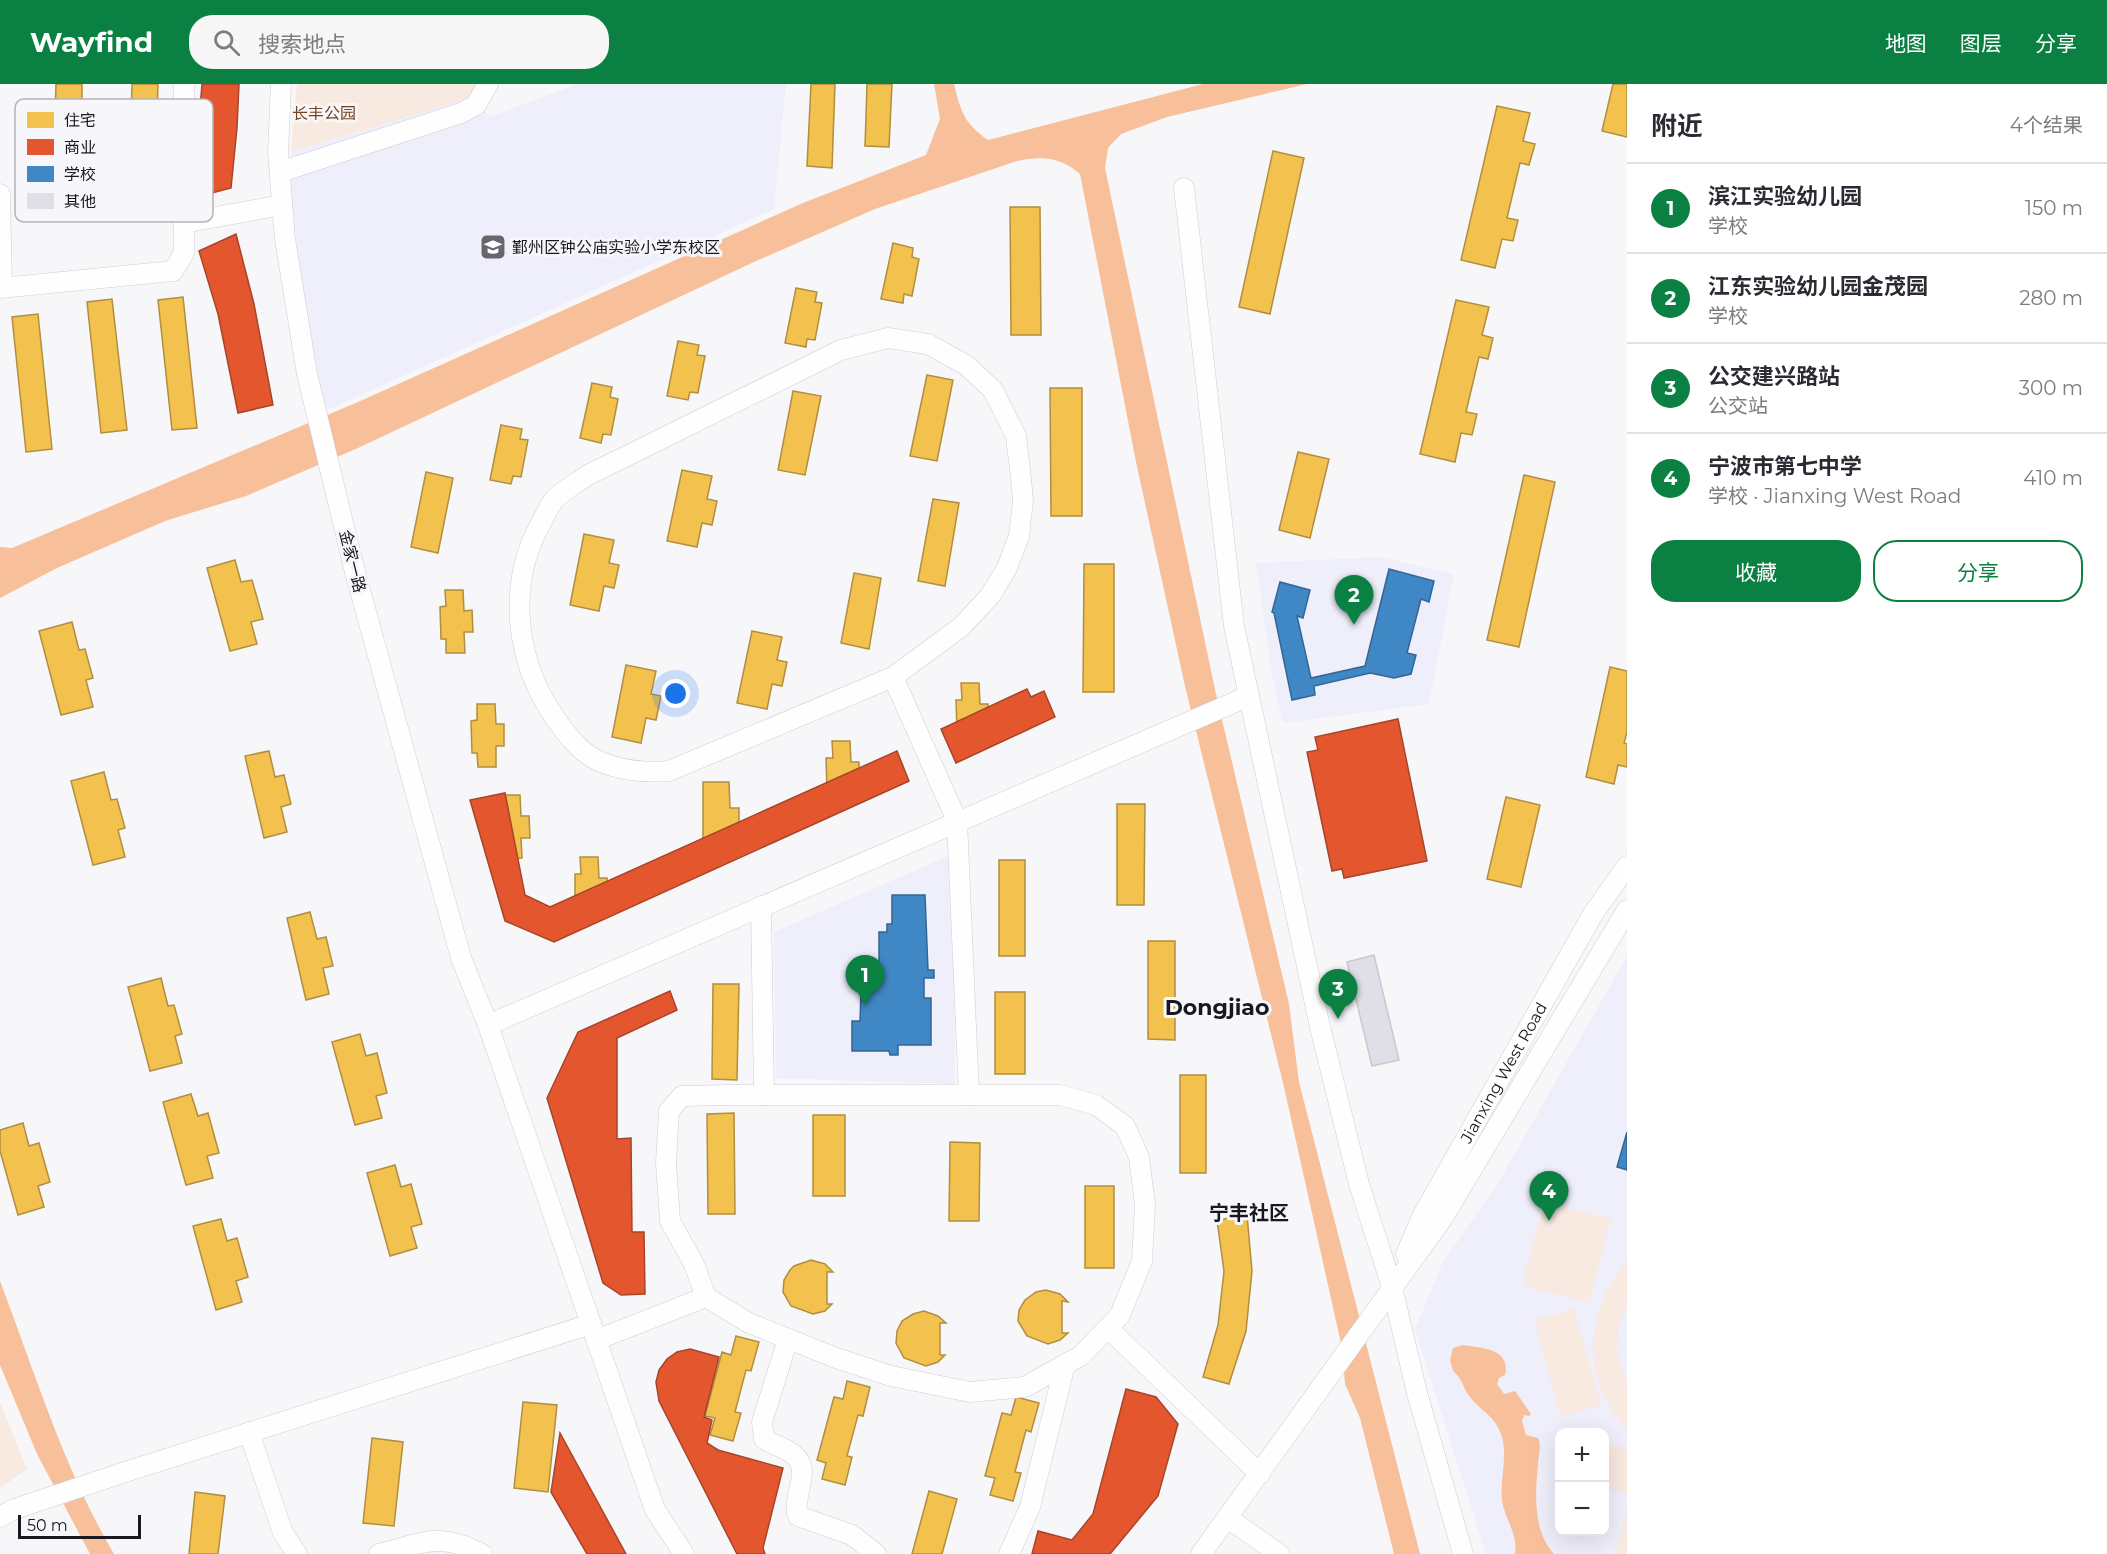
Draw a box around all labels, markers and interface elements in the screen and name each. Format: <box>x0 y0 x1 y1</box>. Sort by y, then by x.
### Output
search box <box>189 15 609 69</box>
text: Wayfind <box>30 25 153 59</box>
icon: search <box>210 26 243 59</box>
text: 搜索地点 <box>258 31 346 58</box>
text: 地图 <box>1885 31 1927 56</box>
text: 图层 <box>1960 31 2002 56</box>
text: 分享 <box>2035 31 2077 56</box>
legend <box>15 99 213 222</box>
park label: 长丰公园 <box>292 104 356 123</box>
text: 附近 <box>1651 110 1703 142</box>
text: 住宅 <box>64 111 96 130</box>
text: 4个结果 <box>2010 113 2083 137</box>
text: 商业 <box>64 138 96 157</box>
text: 学校 <box>64 165 96 184</box>
text: 滨江实验幼儿园 <box>1708 183 1862 210</box>
text: 其他 <box>64 192 96 211</box>
text: 1 <box>1667 196 1674 220</box>
text: 150 m <box>2025 196 2083 220</box>
text: 学校 <box>1708 214 1748 238</box>
school or university icon: 鄞州区钟公庙实验小学东校区 <box>478 232 508 262</box>
place label: 鄞州区钟公庙实验小学东校区 <box>512 238 720 257</box>
text: 江东实验幼儿园金茂园 <box>1708 273 1928 300</box>
text: 2 <box>1665 286 1676 310</box>
text: 280 m <box>2019 286 2083 310</box>
text: 学校 <box>1708 304 1748 328</box>
text: 公交建兴路站 <box>1708 363 1840 390</box>
text: 3 <box>1665 376 1676 400</box>
text: 300 m <box>2019 376 2083 400</box>
text: 公交站 <box>1708 394 1768 418</box>
text: 宁波市第七中学 <box>1708 453 1862 480</box>
text: 4 <box>1664 466 1677 490</box>
text: 410 m <box>2023 466 2083 490</box>
text: 学校 · Jianxing West Road <box>1708 484 1961 508</box>
street label: 金家一路 <box>336 528 369 594</box>
button: 收藏 <box>1651 540 1861 602</box>
button: 分享 <box>1873 540 2083 602</box>
pin: 2 <box>1334 576 1374 625</box>
your location <box>661 679 690 708</box>
pin: 1 <box>846 956 884 1005</box>
pin: 3 <box>1318 970 1358 1019</box>
district label: Dongjiao <box>1165 994 1269 1021</box>
street label: Jianxing West Road <box>1456 999 1551 1147</box>
pin: 4 <box>1530 1172 1568 1221</box>
district label: 宁丰社区 <box>1209 1201 1289 1225</box>
map controls <box>1555 1428 1609 1536</box>
button: + <box>1555 1428 1609 1482</box>
button: − <box>1555 1482 1609 1536</box>
scale bar <box>18 1512 141 1540</box>
text: 50 m <box>27 1516 68 1535</box>

